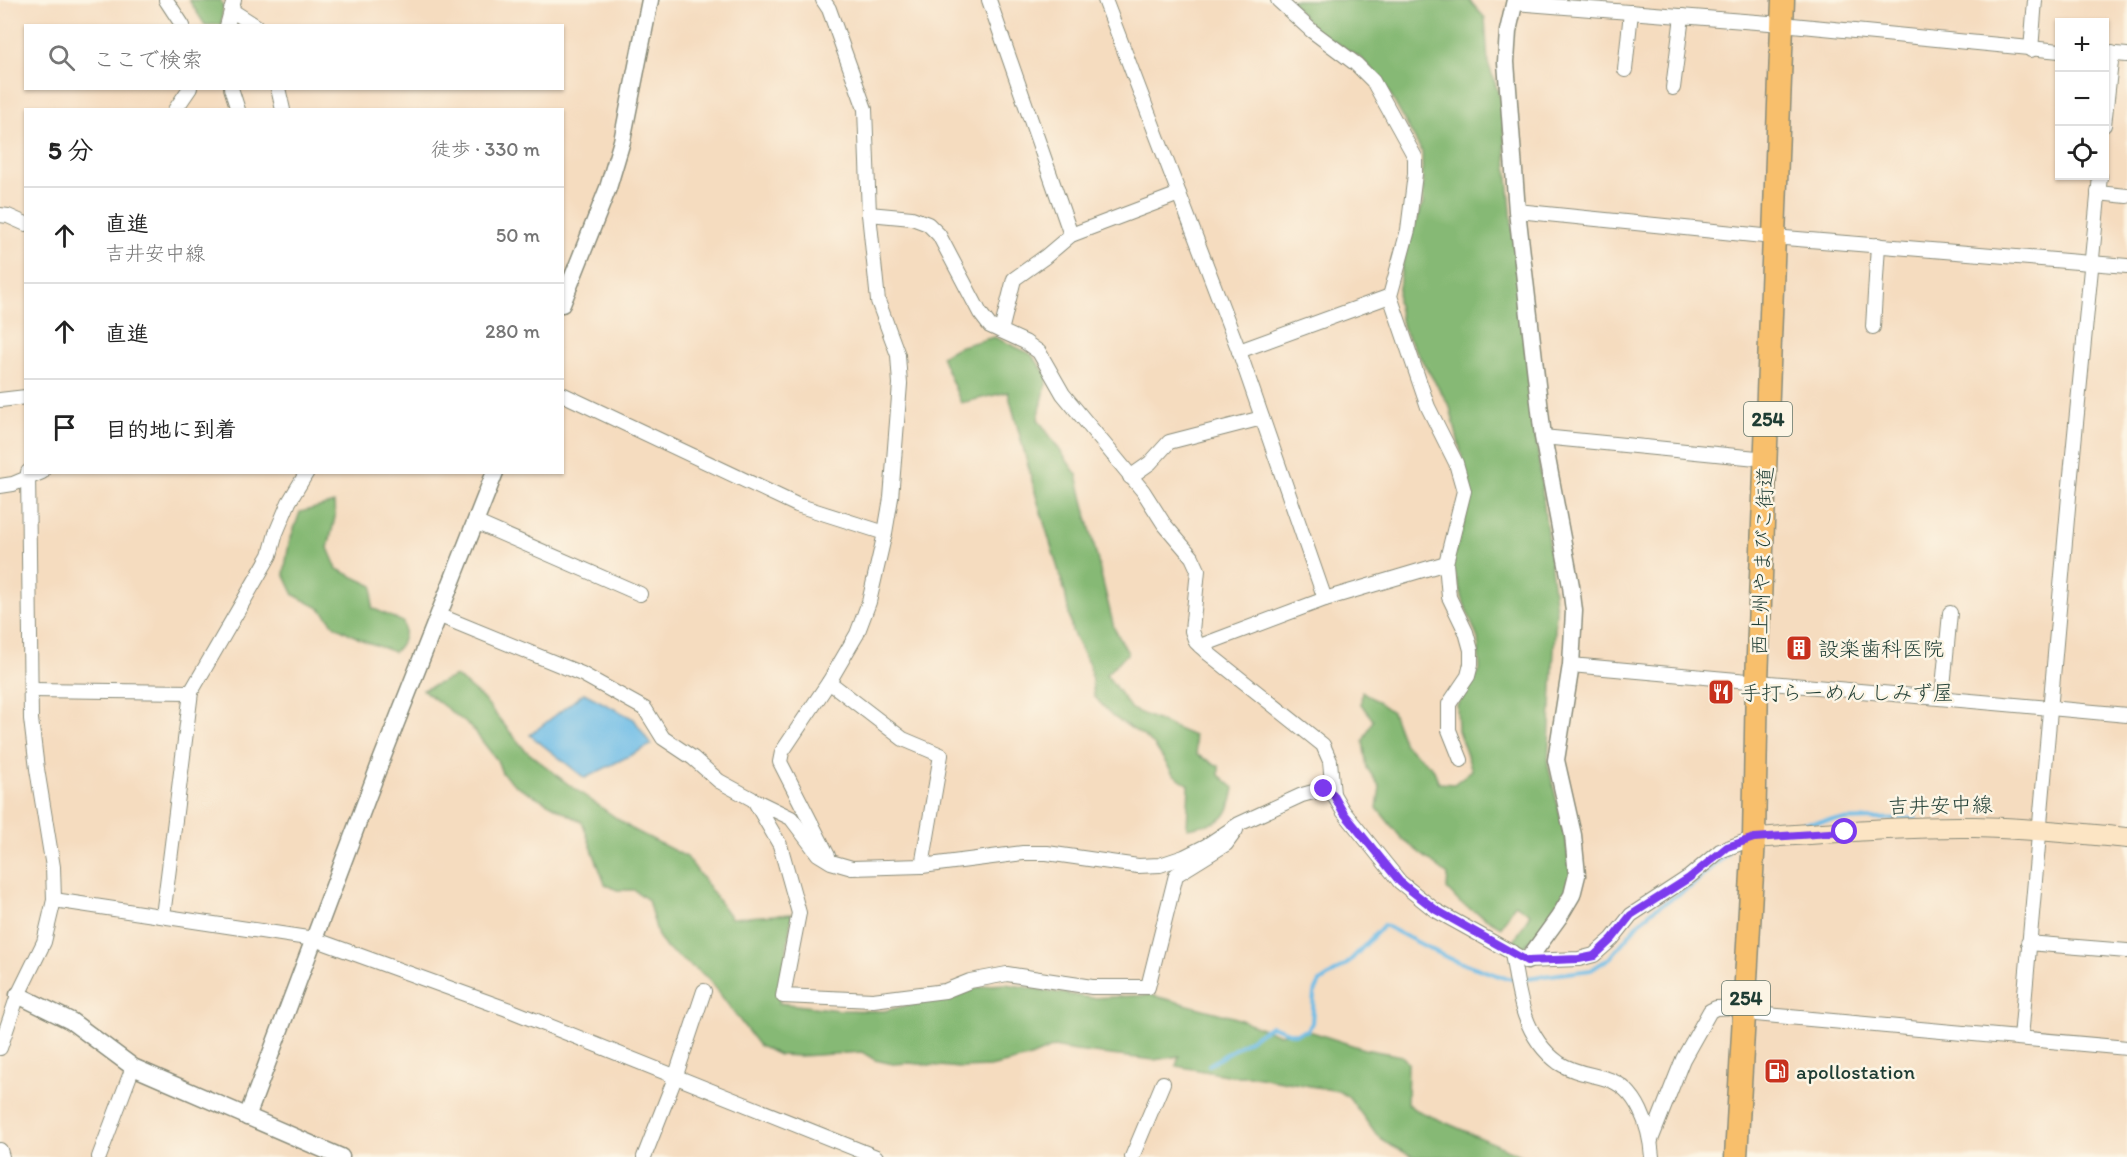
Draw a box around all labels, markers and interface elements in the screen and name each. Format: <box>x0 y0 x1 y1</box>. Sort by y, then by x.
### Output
map controls <box>2055 18 2109 180</box>
button: + <box>2055 18 2109 72</box>
search box <box>24 24 564 90</box>
icon: search <box>45 41 78 74</box>
text: ここで検索 <box>93 46 203 73</box>
button: − <box>2055 72 2109 126</box>
button: locate <box>2055 126 2109 180</box>
text: 5 分 <box>48 134 94 166</box>
text: 徒歩 · 330 m <box>431 137 540 161</box>
text: 直進 <box>105 210 149 237</box>
icon: ahead <box>48 219 81 252</box>
text: 50 m <box>496 223 540 247</box>
text: 吉井安中線 <box>105 241 205 265</box>
icon: ahead <box>48 315 81 348</box>
text: 280 m <box>485 319 540 343</box>
text: 直進 <box>105 320 149 347</box>
road number: 254 <box>1744 402 1792 436</box>
icon: arrive <box>48 411 81 444</box>
text: 目的地に到着 <box>105 416 237 443</box>
street label: 西上州やまびこ街道 <box>1746 466 1778 656</box>
building icon: 設楽歯科医院 <box>1784 633 1814 663</box>
place label: 設楽歯科医院 <box>1818 636 1944 661</box>
restaurant icon: 手打らーめん しみず屋 <box>1706 677 1736 707</box>
place label: 手打らーめん しみず屋 <box>1740 680 1954 705</box>
route end <box>1310 775 1336 801</box>
street label: 吉井安中線 <box>1887 792 1993 818</box>
route start <box>1831 818 1857 844</box>
road number: 254 <box>1722 981 1770 1015</box>
fuel station icon: apollostation <box>1762 1056 1792 1086</box>
place label: apollostation <box>1796 1059 1915 1084</box>

